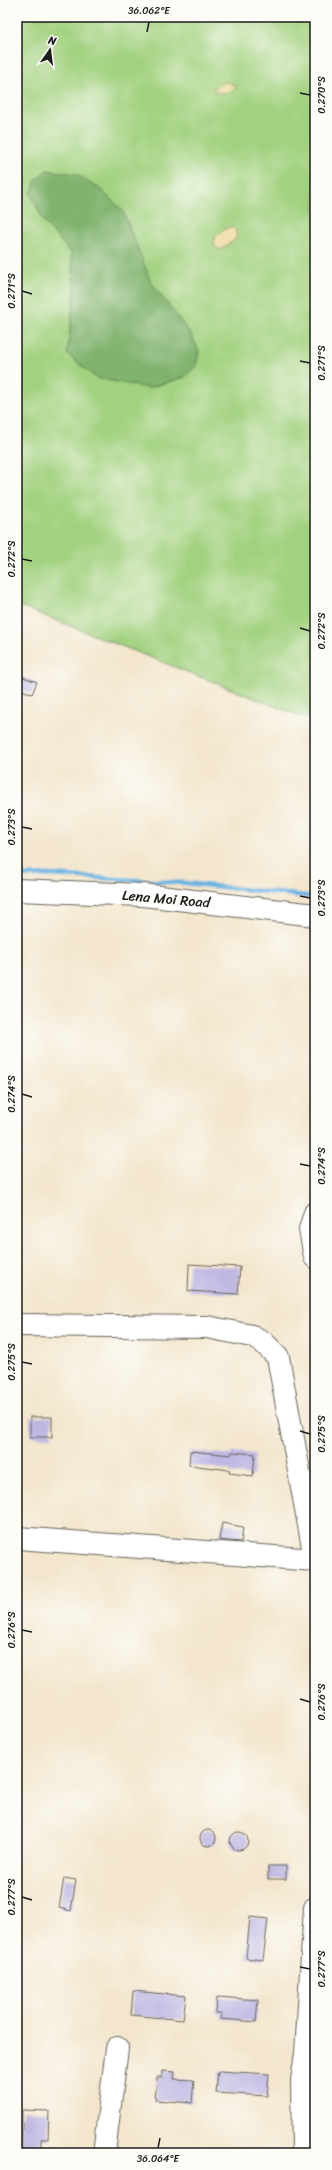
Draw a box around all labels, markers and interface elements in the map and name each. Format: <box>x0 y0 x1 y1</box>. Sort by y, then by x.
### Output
text: 36.062°E <box>128 2 171 20</box>
north arrow <box>30 30 70 70</box>
text: N <box>45 30 59 51</box>
text: 0.270°S <box>313 75 331 114</box>
text: 0.271°S <box>3 272 21 309</box>
text: 0.271°S <box>313 344 331 381</box>
text: 0.272°S <box>3 540 21 578</box>
text: 0.272°S <box>313 612 331 650</box>
text: 0.273°S <box>3 808 21 845</box>
text: 0.273°S <box>313 879 331 916</box>
street label: Lena Moi Road <box>121 883 213 915</box>
text: 0.274°S <box>3 1074 21 1113</box>
text: 0.274°S <box>313 1146 331 1185</box>
text: 0.275°S <box>3 1343 21 1381</box>
text: 0.275°S <box>313 1415 331 1453</box>
text: 0.276°S <box>3 1611 21 1649</box>
text: 0.276°S <box>313 1683 331 1721</box>
text: 0.277°S <box>3 1878 21 1916</box>
text: 0.277°S <box>313 1950 331 1988</box>
text: 36.064°E <box>137 2150 181 2168</box>

